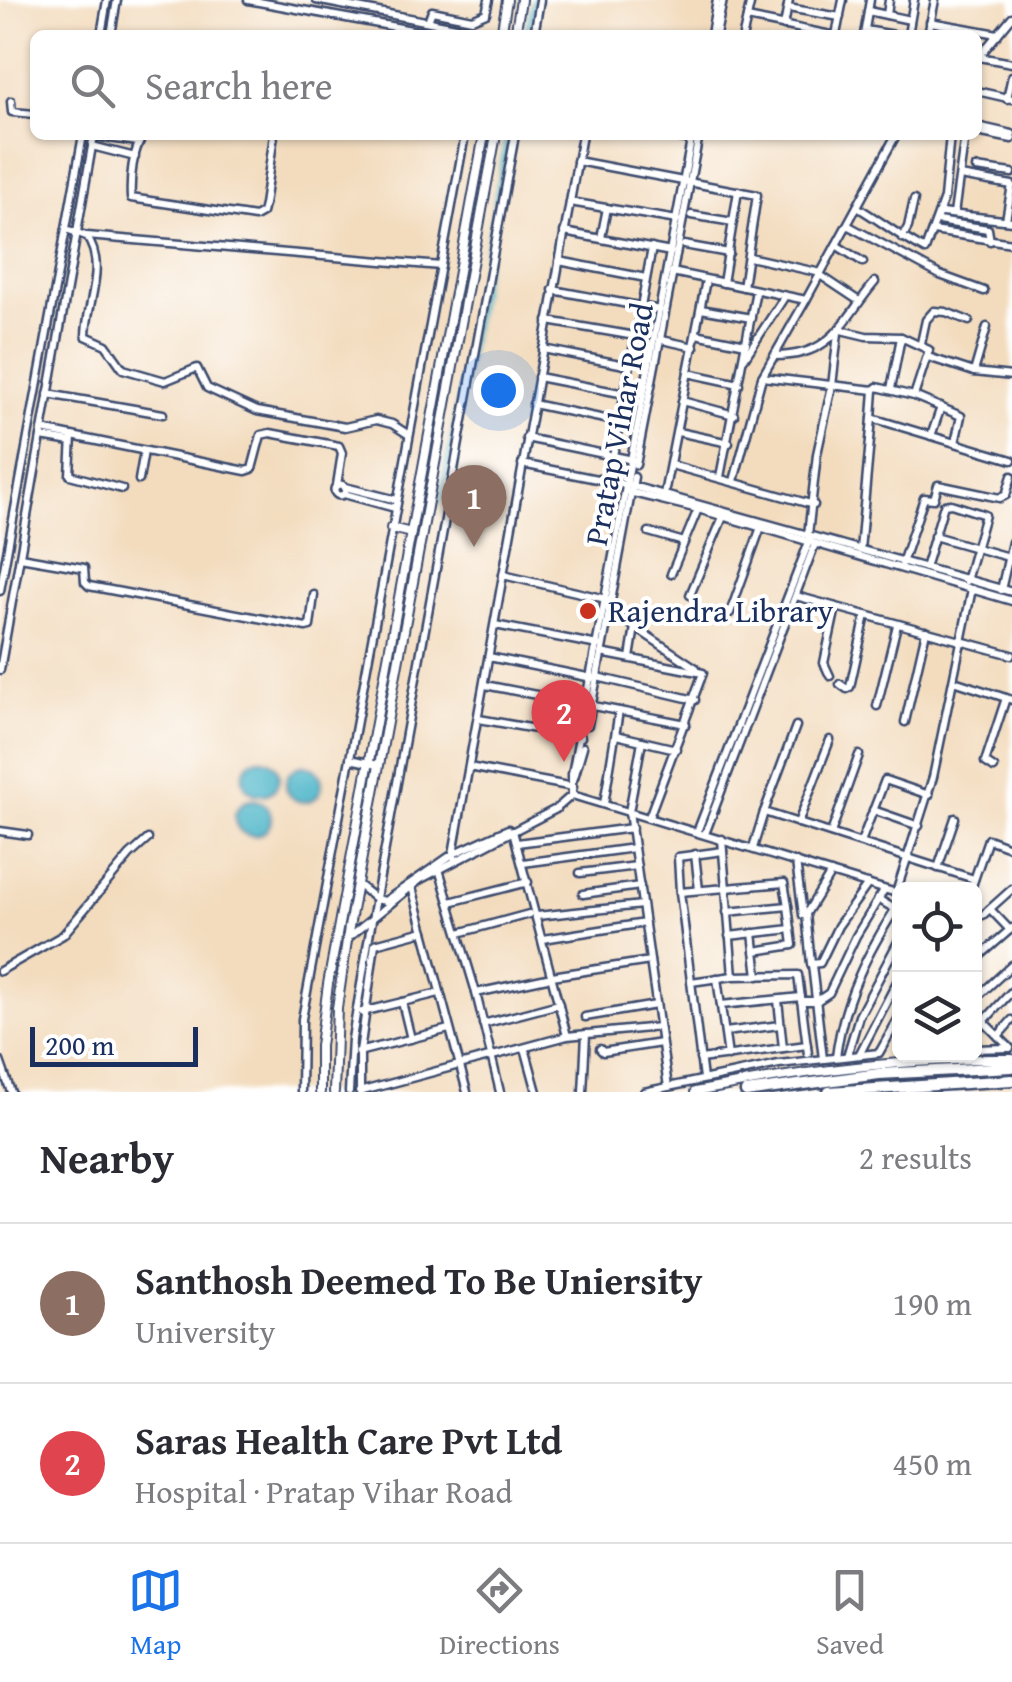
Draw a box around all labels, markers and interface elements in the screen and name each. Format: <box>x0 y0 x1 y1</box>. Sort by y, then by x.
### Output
search box <box>30 30 982 140</box>
text: Search here <box>145 57 333 113</box>
icon: search <box>65 58 120 113</box>
street label: Pratap Vihar Road <box>572 299 665 549</box>
your location <box>473 365 524 416</box>
pin: 1 <box>442 464 506 547</box>
place label: Rajendra Library <box>608 587 834 634</box>
marker: Rajendra Library <box>577 600 599 622</box>
pin: 2 <box>532 680 596 762</box>
map controls <box>892 882 982 1062</box>
button: locate <box>892 882 982 972</box>
button: layers <box>892 972 982 1062</box>
scale bar <box>30 1022 198 1066</box>
text: 200 m <box>45 1024 114 1065</box>
text: Nearby <box>40 1127 174 1188</box>
text: 2 results <box>859 1134 972 1181</box>
text: Santhosh Deemed To Be Uniersity <box>135 1252 703 1308</box>
text: 1 <box>64 1280 81 1327</box>
text: 190 m <box>893 1280 972 1327</box>
text: University <box>135 1308 275 1355</box>
text: Saras Health Care Pvt Ltd <box>135 1412 562 1468</box>
text: 2 <box>64 1440 81 1487</box>
text: 450 m <box>893 1440 972 1487</box>
text: Hospital · Pratap Vihar Road <box>135 1468 512 1515</box>
tab: Map <box>128 1563 183 1664</box>
tab: Directions <box>439 1563 560 1664</box>
tab: Saved <box>816 1563 884 1664</box>

